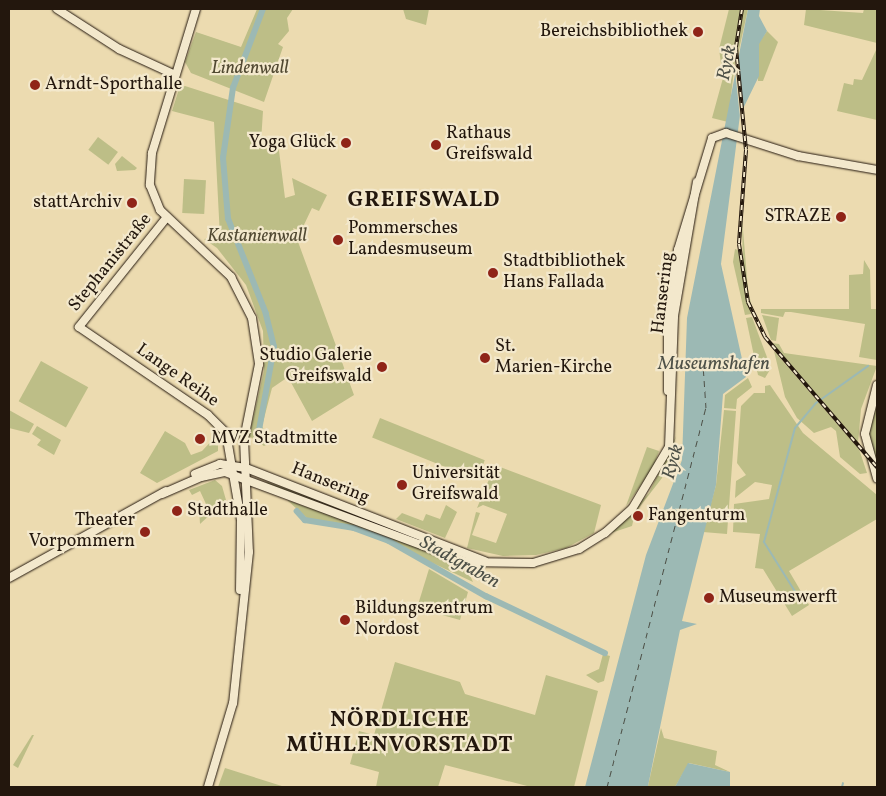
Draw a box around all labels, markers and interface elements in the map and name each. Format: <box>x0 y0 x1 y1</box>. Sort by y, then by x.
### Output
place label: Bereichsbibliothek <box>540 21 688 43</box>
marker: Bereichsbibliothek <box>692 26 704 38</box>
water label: Ryck <box>713 43 743 83</box>
park label: Lindenwall <box>211 58 289 80</box>
place label: Arndt-Sporthalle <box>45 74 182 96</box>
marker: Arndt-Sporthalle <box>29 79 41 91</box>
place label: Rathaus Greifswald <box>446 124 533 166</box>
place label: Yoga Glück <box>249 132 336 154</box>
marker: Yoga Glück <box>340 137 352 149</box>
marker: Rathaus Greifswald <box>430 139 442 151</box>
district label: GREIFSWALD <box>346 188 502 214</box>
place label: stattArchiv <box>33 192 122 214</box>
marker: stattArchiv <box>126 197 138 209</box>
place label: STRAZE <box>765 206 831 228</box>
street label: Stephanistraße <box>65 209 157 317</box>
marker: STRAZE <box>835 211 847 223</box>
place label: Pommersches Landesmuseum <box>348 219 473 262</box>
park label: Kastanienwall <box>207 226 307 248</box>
marker: Pommersches Landesmuseum <box>332 234 344 246</box>
street label: Hansering <box>648 251 680 335</box>
place label: Stadtbibliothek Hans Fallada <box>503 252 625 294</box>
marker: Stadtbibliothek Hans Fallada <box>487 267 499 279</box>
place label: St. Marien-Kirche <box>495 337 612 379</box>
street label: Lange Reihe <box>131 340 223 412</box>
place label: Studio Galerie Greifswald <box>259 346 372 388</box>
marker: St. Marien-Kirche <box>479 352 491 364</box>
water label: Museumshafen <box>658 354 770 376</box>
marker: Studio Galerie Greifswald <box>376 361 388 373</box>
place label: MVZ Stadtmitte <box>211 428 338 450</box>
marker: MVZ Stadtmitte <box>193 432 207 446</box>
water label: Ryck <box>658 442 690 482</box>
street label: Hansering <box>288 459 372 509</box>
place label: Universität Greifswald <box>412 464 500 506</box>
marker: Universität Greifswald <box>396 479 408 491</box>
place label: Stadthalle <box>187 500 268 522</box>
marker: Stadthalle <box>171 505 183 517</box>
place label: Fangenturm <box>648 505 745 527</box>
marker: Fangenturm <box>632 510 644 522</box>
place label: Theater Vorpommern <box>29 511 135 554</box>
marker: Theater Vorpommern <box>139 526 151 538</box>
water label: Stadtgraben <box>415 532 503 594</box>
place label: Museumswerft <box>719 587 837 609</box>
marker: Museumswerft <box>703 592 715 604</box>
place label: Bildungszentrum Nordost <box>355 599 493 642</box>
marker: Bildungszentrum Nordost <box>339 614 351 626</box>
district label: NÖRDLICHE MÜHLENVORSTADT <box>285 707 515 758</box>

